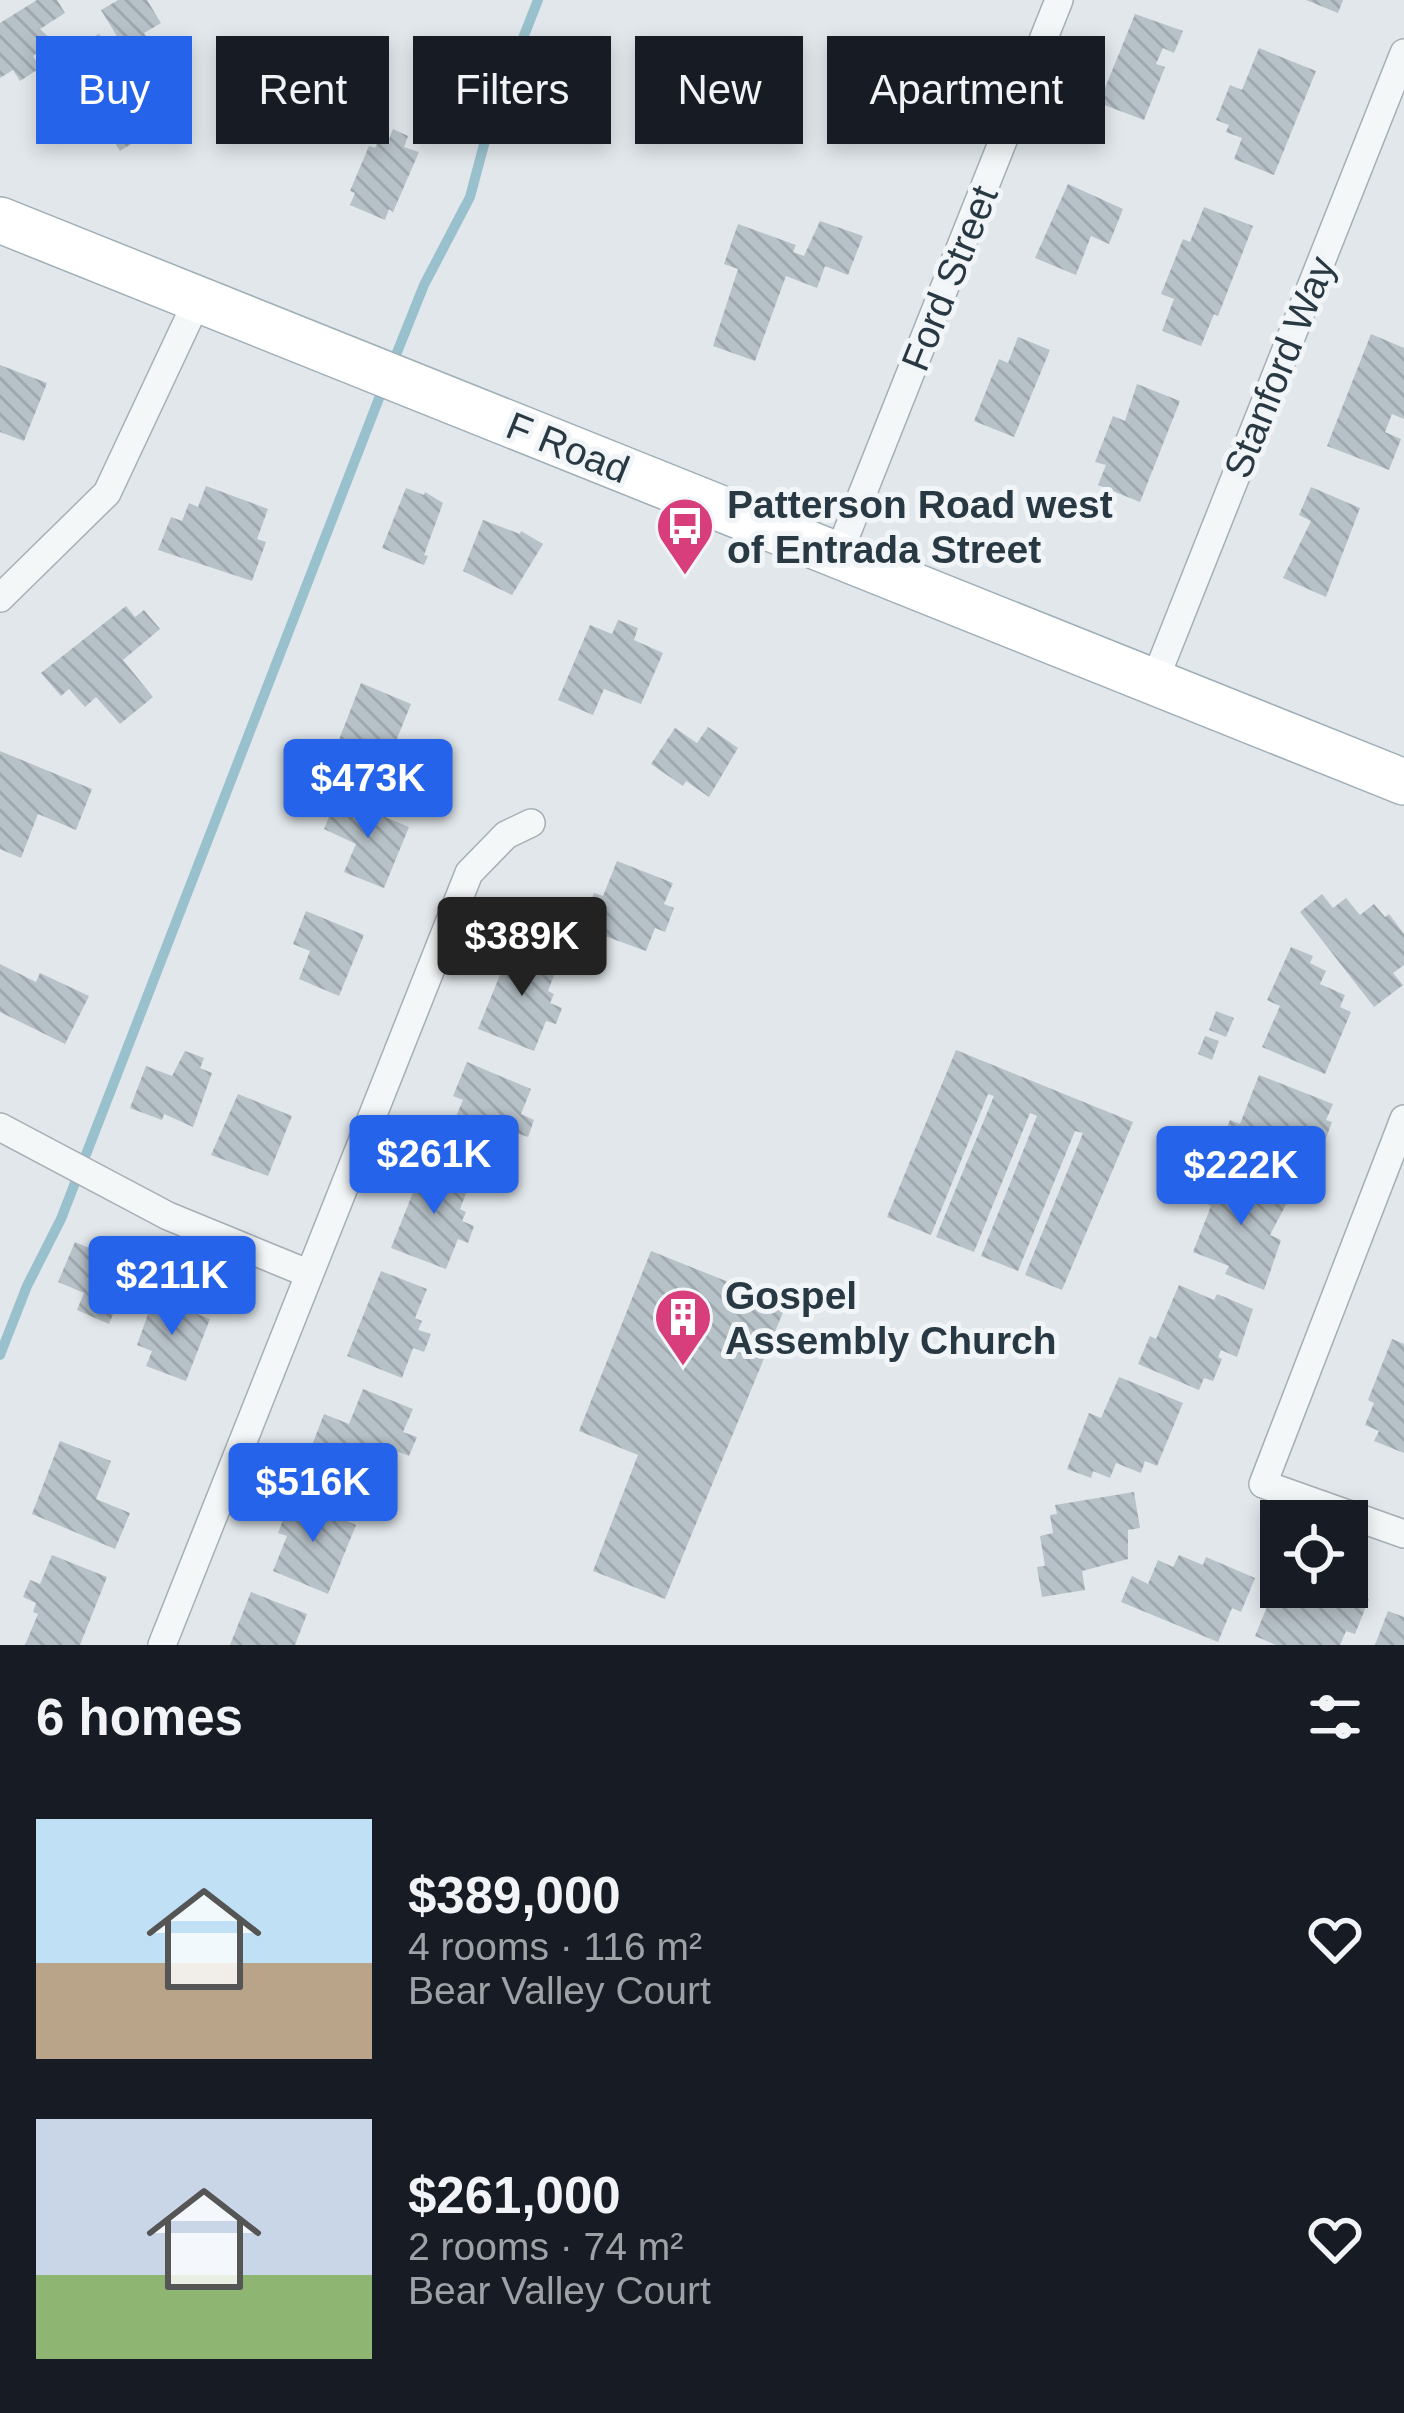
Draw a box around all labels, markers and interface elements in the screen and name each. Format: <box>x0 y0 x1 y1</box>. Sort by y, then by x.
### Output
chip: Buy <box>36 36 192 144</box>
chip: Rent <box>216 36 389 144</box>
chip: Filters <box>413 36 611 144</box>
chip: New <box>635 36 803 144</box>
chip: Apartment <box>827 36 1105 144</box>
street label: Ford Street <box>893 180 1006 377</box>
street label: Stanford Way <box>1216 250 1344 484</box>
street label: F Road <box>500 404 635 491</box>
place label: Patterson Road west of Entrada Street <box>727 483 1113 571</box>
bus stop icon: Patterson Road west of Entrada Street <box>654 495 716 577</box>
pin: $473K <box>284 739 452 841</box>
text: $473K <box>311 756 425 799</box>
pin: $389K <box>438 897 606 999</box>
text: $389K <box>465 914 579 957</box>
pin: $261K <box>350 1115 518 1217</box>
pin: $222K <box>1157 1126 1325 1228</box>
text: $261K <box>377 1132 491 1175</box>
text: $222K <box>1184 1143 1298 1186</box>
pin: $211K <box>88 1236 256 1338</box>
text: $211K <box>116 1253 228 1296</box>
place label: Gospel Assembly Church <box>725 1274 1057 1362</box>
building icon: Gospel Assembly Church <box>652 1286 714 1368</box>
pin: $516K <box>229 1443 397 1545</box>
text: $516K <box>256 1460 370 1503</box>
map controls <box>1260 1500 1368 1608</box>
button: locate <box>1260 1500 1368 1608</box>
icon: filters <box>1302 1684 1368 1750</box>
text: 6 homes <box>36 1689 243 1746</box>
icon: home <box>132 1867 276 2011</box>
text: $389,000 <box>408 1867 621 1924</box>
icon: heart <box>1302 1906 1368 1972</box>
text: 4 rooms · 116 m² <box>408 1925 702 1968</box>
text: Bear Valley Court <box>408 1969 711 2012</box>
icon: home <box>132 2167 276 2311</box>
text: $261,000 <box>408 2167 621 2224</box>
icon: heart <box>1302 2206 1368 2272</box>
text: 2 rooms · 74 m² <box>408 2225 683 2268</box>
text: Bear Valley Court <box>408 2269 711 2312</box>

